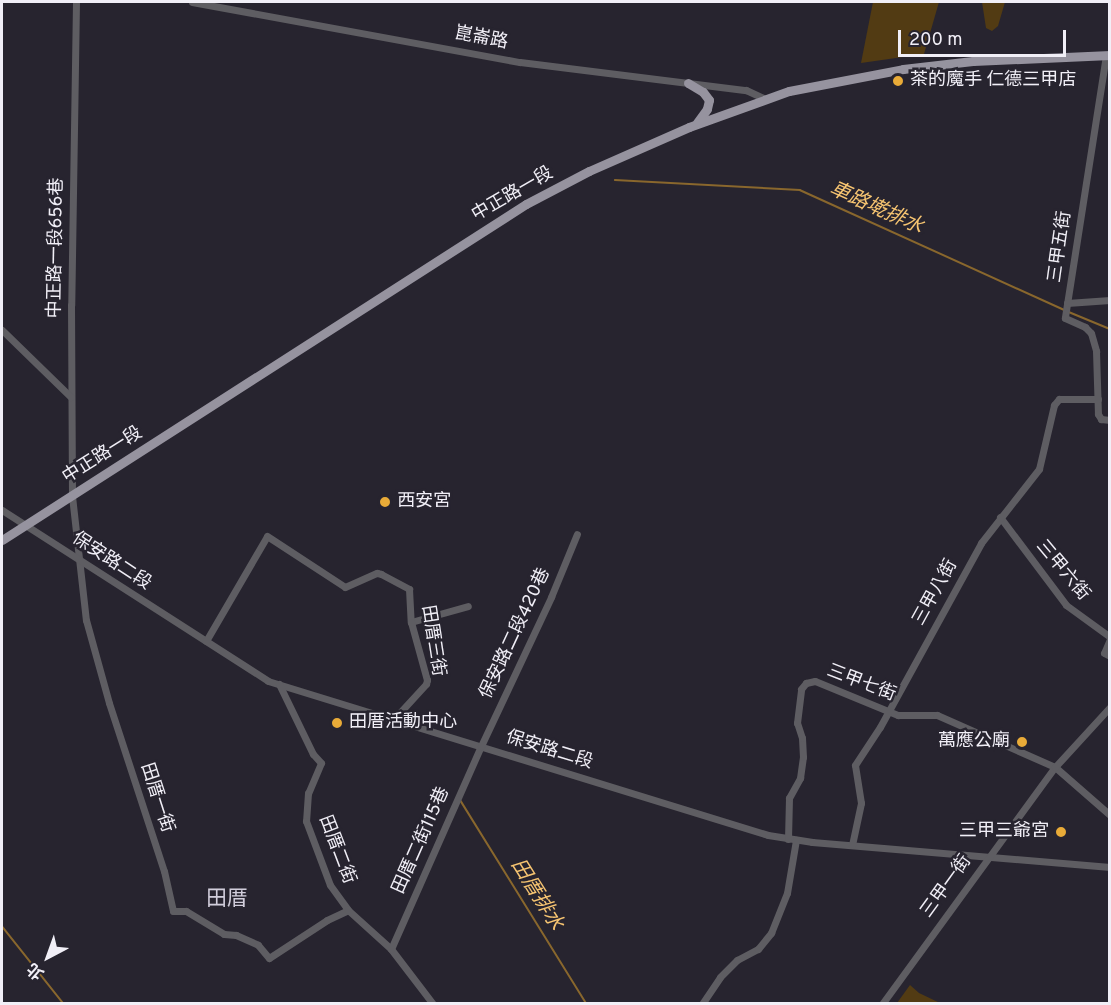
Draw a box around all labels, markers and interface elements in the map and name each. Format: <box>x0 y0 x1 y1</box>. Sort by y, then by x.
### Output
scale bar <box>901 18 1069 56</box>
street label: 崑崙路 <box>452 23 510 55</box>
text: 200 m <box>909 29 962 52</box>
place label: 茶的魔手 仁德三甲店 <box>910 70 1076 92</box>
marker: 茶的魔手 仁德三甲店 <box>891 74 905 88</box>
street label: 中正路一段 <box>469 163 557 227</box>
street label: 中正路一段656巷 <box>45 177 69 319</box>
water label: 車路墘排水 <box>825 178 927 240</box>
street label: 三甲五街 <box>1045 210 1077 284</box>
street label: 中正路一段 <box>59 423 147 489</box>
place label: 西安宮 <box>397 491 451 513</box>
marker: 西安宮 <box>378 495 392 509</box>
street label: 保安路二段 <box>67 528 155 596</box>
street label: 三甲六街 <box>1031 536 1093 606</box>
street label: 三甲八街 <box>909 556 963 630</box>
street label: 保安路二段420巷 <box>476 565 556 703</box>
street label: 田厝三街 <box>416 604 448 678</box>
street label: 三甲七街 <box>824 661 898 707</box>
place label: 田厝活動中心 <box>349 712 457 734</box>
marker: 田厝活動中心 <box>330 716 344 730</box>
street label: 保安路二段 <box>503 728 595 774</box>
place label: 萬應公廟 <box>938 731 1010 753</box>
marker: 萬應公廟 <box>1015 735 1029 749</box>
street label: 田厝一街 <box>135 760 177 836</box>
street label: 田厝二街115巷 <box>389 784 455 898</box>
street label: 田厝二街 <box>313 813 359 887</box>
place label: 三甲三爺宮 <box>959 821 1049 843</box>
marker: 三甲三爺宮 <box>1054 825 1068 839</box>
street label: 三甲一街 <box>917 852 977 922</box>
water label: 田厝排水 <box>505 855 567 935</box>
district label: 田厝 <box>206 887 248 913</box>
north arrow <box>18 927 78 987</box>
text: 北 <box>24 958 49 983</box>

